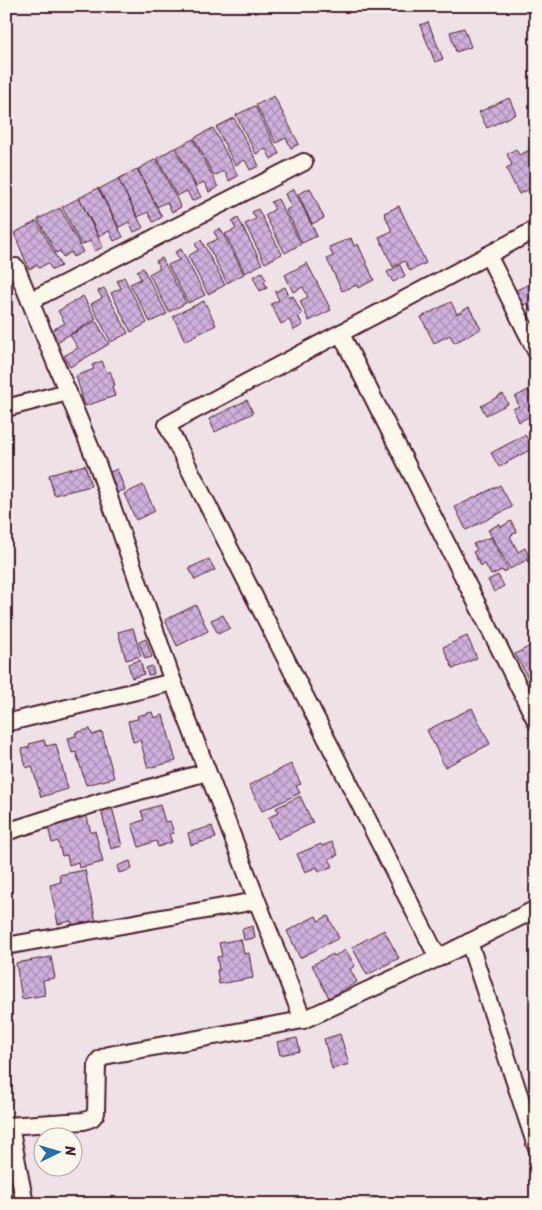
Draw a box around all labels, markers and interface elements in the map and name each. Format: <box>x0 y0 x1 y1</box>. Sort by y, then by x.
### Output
north arrow <box>32 1128 82 1178</box>
text: N <box>57 1144 83 1157</box>

